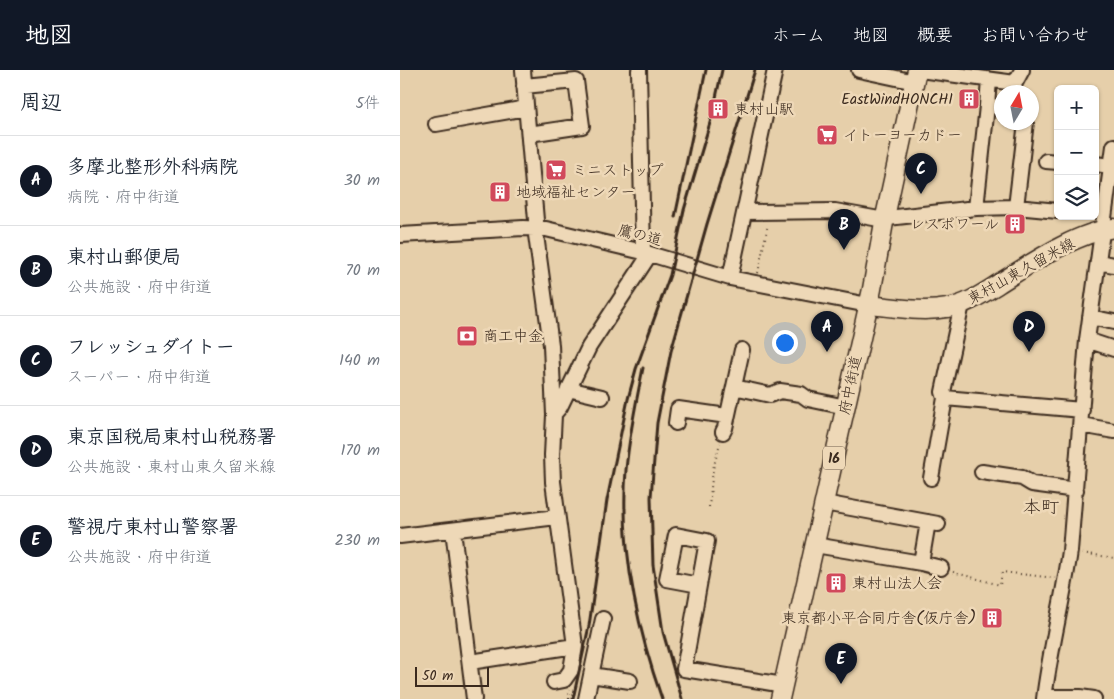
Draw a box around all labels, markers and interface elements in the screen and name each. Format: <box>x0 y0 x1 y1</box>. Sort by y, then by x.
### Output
text: 地図 <box>25 17 73 56</box>
text: ホーム <box>772 22 825 51</box>
text: 地図 <box>853 22 889 51</box>
text: 概要 <box>917 22 953 51</box>
text: お問い合わせ <box>981 22 1089 51</box>
north arrow <box>994 85 1039 130</box>
map controls <box>1054 85 1099 220</box>
button: + <box>1054 85 1099 130</box>
text: 周辺 <box>20 87 62 120</box>
building icon: EastWindHONCHI <box>957 87 981 111</box>
place label: EastWindHONCHI <box>841 88 953 112</box>
text: 5件 <box>355 91 380 116</box>
building icon: 東村山駅 <box>706 97 730 121</box>
place label: 東村山駅 <box>734 98 794 122</box>
supermarket icon: イトーヨーカドー <box>815 123 839 147</box>
place label: イトーヨーカドー <box>843 124 962 148</box>
button: − <box>1054 130 1099 175</box>
text: 多摩北整形外科病院 <box>67 153 238 183</box>
pin: C <box>905 153 937 194</box>
supermarket icon: ミニストップ <box>544 158 568 182</box>
place label: ミニストップ <box>572 159 664 183</box>
text: A <box>31 168 41 193</box>
text: 30 m <box>344 168 380 193</box>
button: layers <box>1054 175 1099 220</box>
building icon: 地域福祉センター <box>488 180 512 204</box>
place label: 地域福祉センター <box>516 181 635 205</box>
text: 病院 · 府中街道 <box>67 185 180 210</box>
pin: B <box>828 209 860 250</box>
building icon: レスポワール <box>1003 212 1027 236</box>
place label: レスポワール <box>910 213 999 237</box>
street label: 鷹の道 <box>615 219 665 253</box>
street label: 東村山東久留米線 <box>963 232 1080 311</box>
text: 東村山郵便局 <box>67 243 181 273</box>
text: B <box>31 258 41 283</box>
text: 70 m <box>345 258 380 283</box>
text: 公共施設 · 府中街道 <box>67 275 212 300</box>
pin: A <box>811 311 843 352</box>
pin: D <box>1013 311 1045 352</box>
bank icon: 商工中金 <box>455 324 479 348</box>
place label: 商工中金 <box>483 325 543 349</box>
your location <box>772 330 798 356</box>
text: フレッシュダイトー <box>67 333 235 363</box>
text: C <box>31 348 41 373</box>
text: 140 m <box>339 348 380 373</box>
street label: 府中街道 <box>833 353 869 417</box>
text: スーパー · 府中街道 <box>67 365 211 390</box>
text: 東京国税局東村山税務署 <box>67 423 276 453</box>
text: D <box>31 438 41 463</box>
text: 170 m <box>340 438 380 463</box>
road number: 16 <box>823 446 845 469</box>
text: 公共施設 · 東村山東久留米線 <box>67 455 276 480</box>
district label: 本町 <box>1023 494 1059 523</box>
text: 警視庁東村山警察署 <box>67 513 238 543</box>
text: E <box>32 528 40 553</box>
text: 230 m <box>334 528 380 553</box>
text: 公共施設 · 府中街道 <box>67 545 212 570</box>
building icon: 東村山法人会 <box>824 571 848 595</box>
place label: 東村山法人会 <box>852 572 942 596</box>
building icon: 東京都小平合同庁舎(仮庁舎) <box>980 606 1004 630</box>
place label: 東京都小平合同庁舎(仮庁舎) <box>781 607 976 631</box>
pin: E <box>825 643 857 684</box>
scale bar <box>415 664 489 687</box>
text: 50 m <box>422 665 453 687</box>

